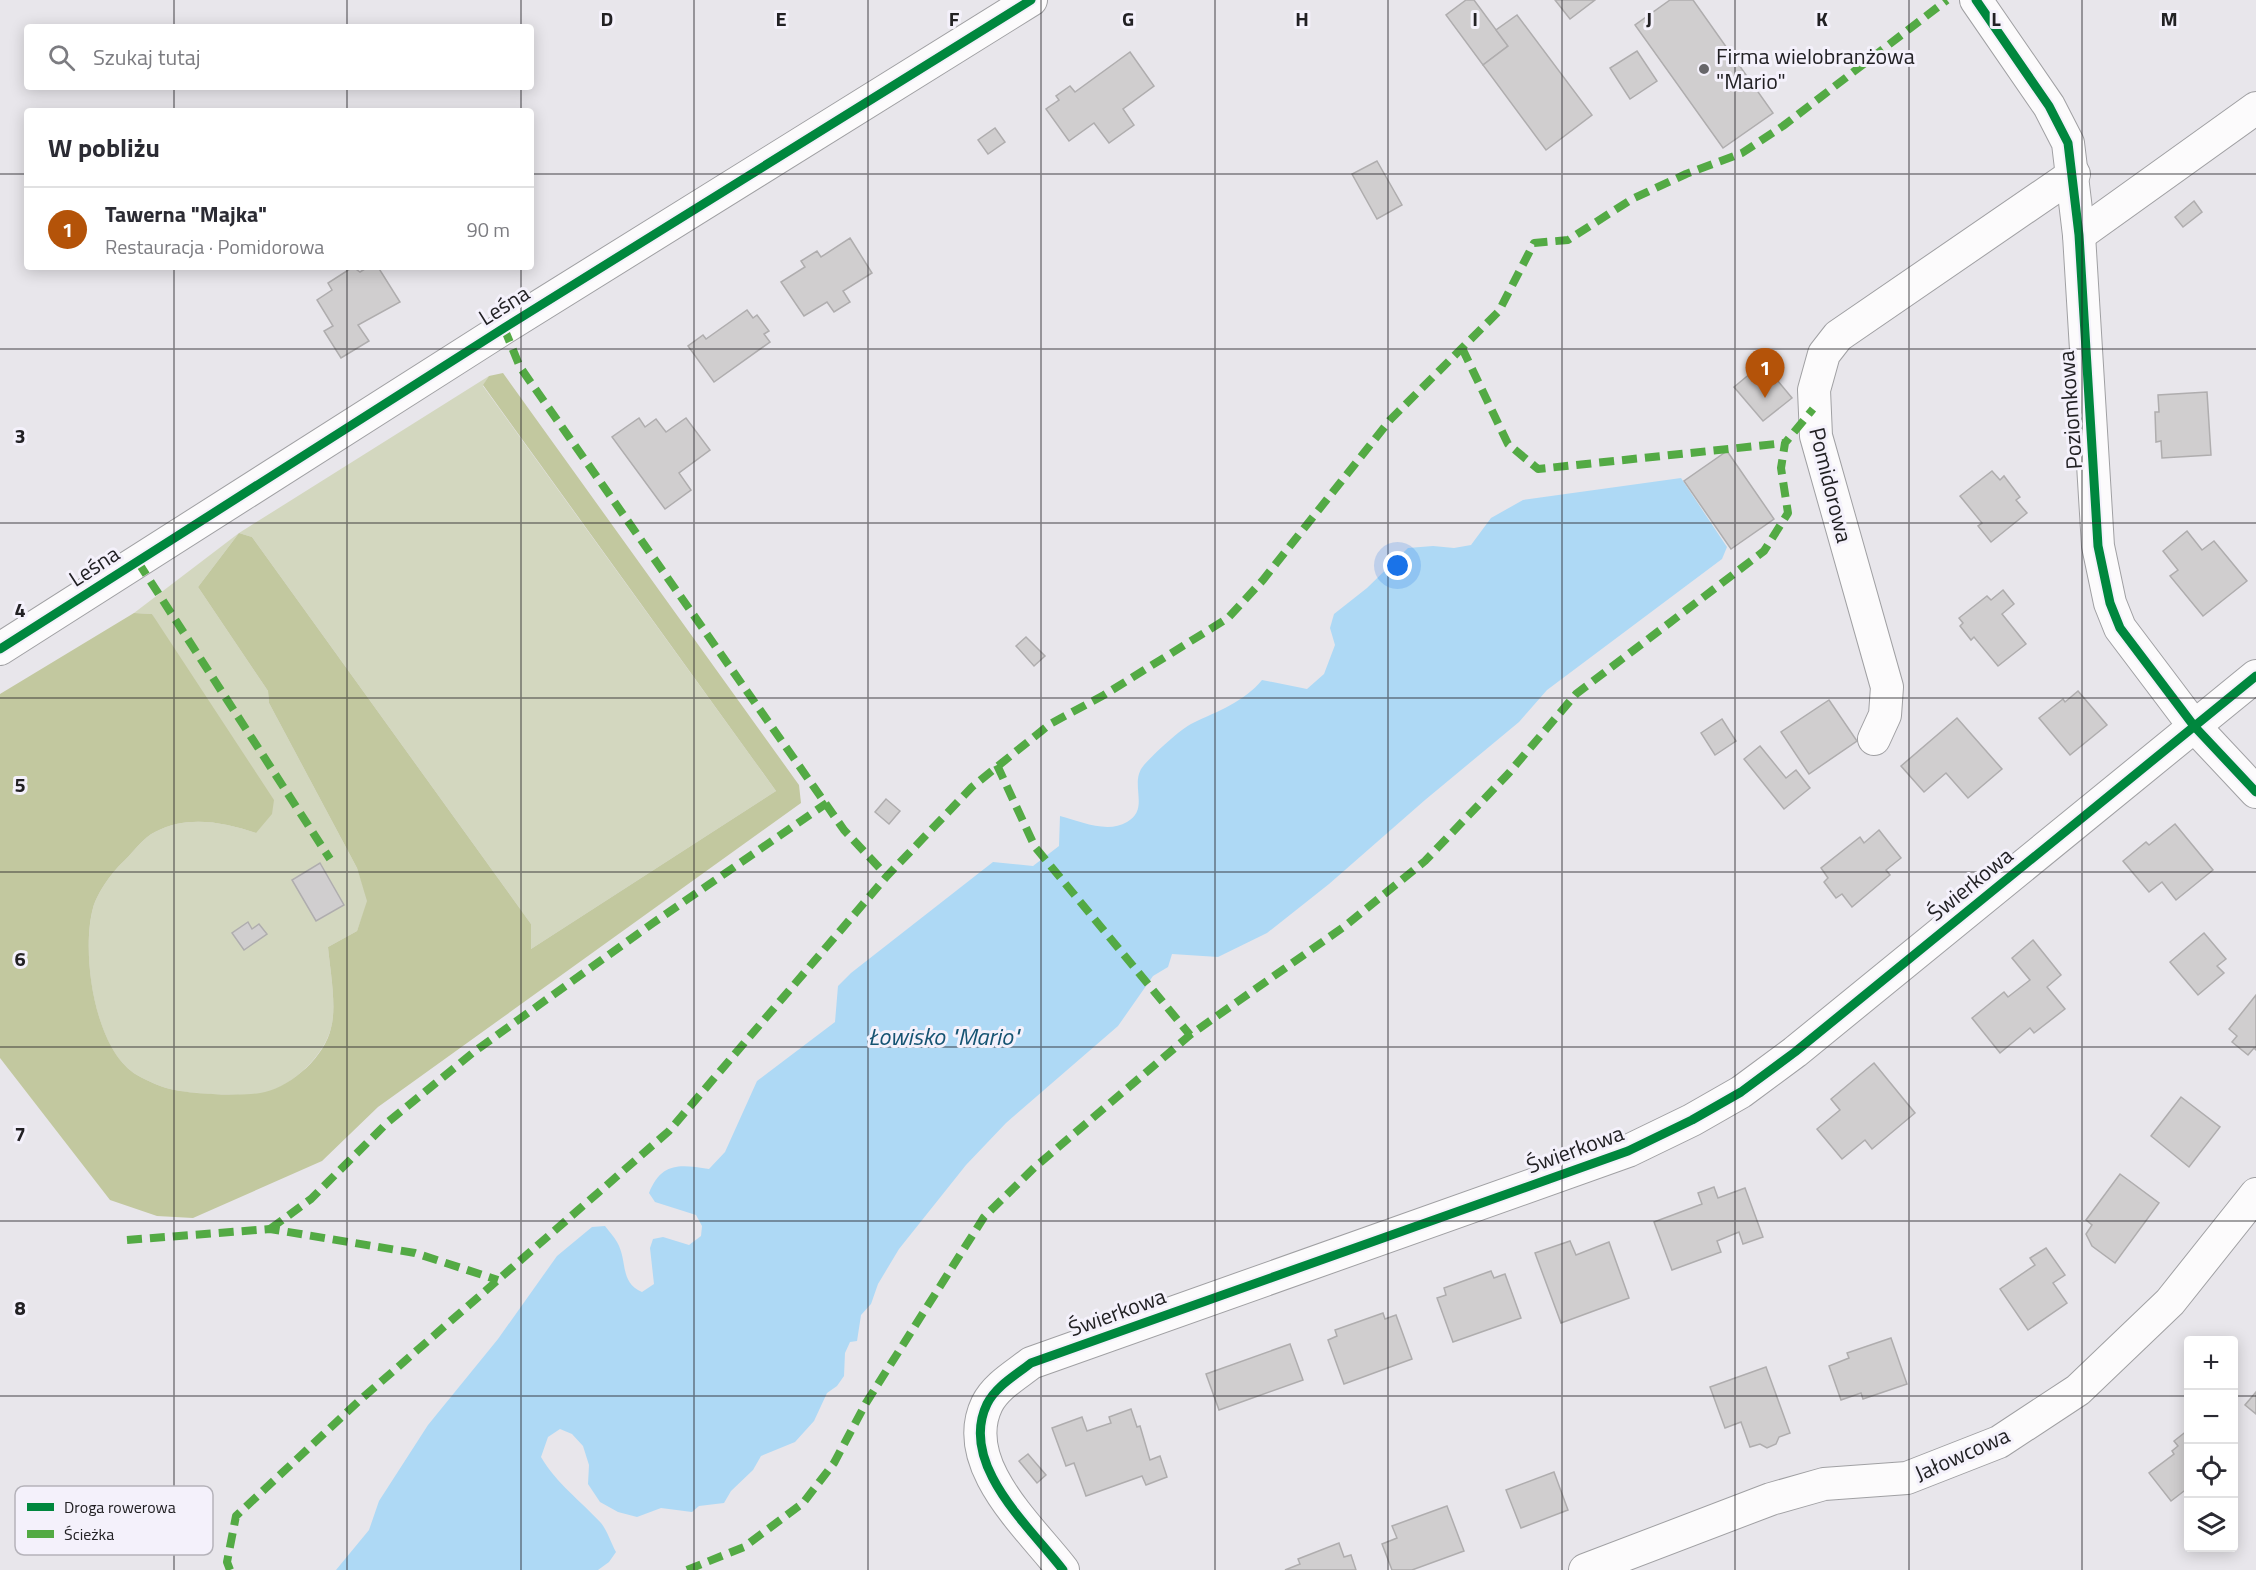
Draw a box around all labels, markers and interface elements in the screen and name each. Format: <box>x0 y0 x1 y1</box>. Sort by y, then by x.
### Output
text: D <box>601 3 613 34</box>
text: E <box>775 3 787 34</box>
text: F <box>949 3 960 34</box>
text: G <box>1122 3 1134 34</box>
text: H <box>1295 3 1309 34</box>
text: I <box>1472 3 1478 34</box>
text: J <box>1646 3 1652 34</box>
text: K <box>1816 3 1828 34</box>
text: L <box>1991 3 2001 34</box>
text: M <box>2160 3 2178 34</box>
search box <box>24 24 534 90</box>
place label: Firma wielobranżowa "Mario" <box>1716 39 1915 98</box>
text: Szukaj tutaj <box>93 40 201 74</box>
icon: search <box>45 41 78 74</box>
marker: Firma wielobranżowa "Mario" <box>1697 62 1711 76</box>
text: W pobliżu <box>48 128 160 167</box>
text: Tawerna "Majka" <box>105 197 267 231</box>
text: 1 <box>62 214 73 245</box>
text: 90 m <box>466 214 510 245</box>
text: Restauracja · Pomidorowa <box>105 231 324 262</box>
street label: Leśna <box>472 276 536 334</box>
pin: 1 <box>1746 348 1784 398</box>
street label: Poziomkowa <box>2049 350 2091 470</box>
text: 3 <box>14 420 26 451</box>
street label: Pomidorowa <box>1800 424 1862 546</box>
street label: Leśna <box>62 537 126 595</box>
your location <box>1383 551 1412 580</box>
text: 4 <box>14 594 26 625</box>
text: 5 <box>14 769 26 800</box>
street label: Świerkowa <box>1920 839 2020 929</box>
text: 6 <box>14 943 26 974</box>
water label: Łowisko "Mario" <box>868 1018 1021 1054</box>
street label: Świerkowa <box>1522 1116 1628 1182</box>
text: 7 <box>14 1118 26 1149</box>
street label: Świerkowa <box>1064 1279 1170 1345</box>
text: 8 <box>14 1292 26 1323</box>
map controls <box>2184 1336 2238 1552</box>
button: + <box>2184 1336 2238 1390</box>
button: − <box>2184 1390 2238 1444</box>
street label: Jałowcowa <box>1909 1418 2015 1490</box>
button: locate <box>2184 1444 2238 1498</box>
legend <box>15 1486 213 1555</box>
text: Droga rowerowa <box>64 1495 176 1519</box>
button: layers <box>2184 1498 2238 1552</box>
text: Ścieżka <box>64 1522 114 1546</box>

